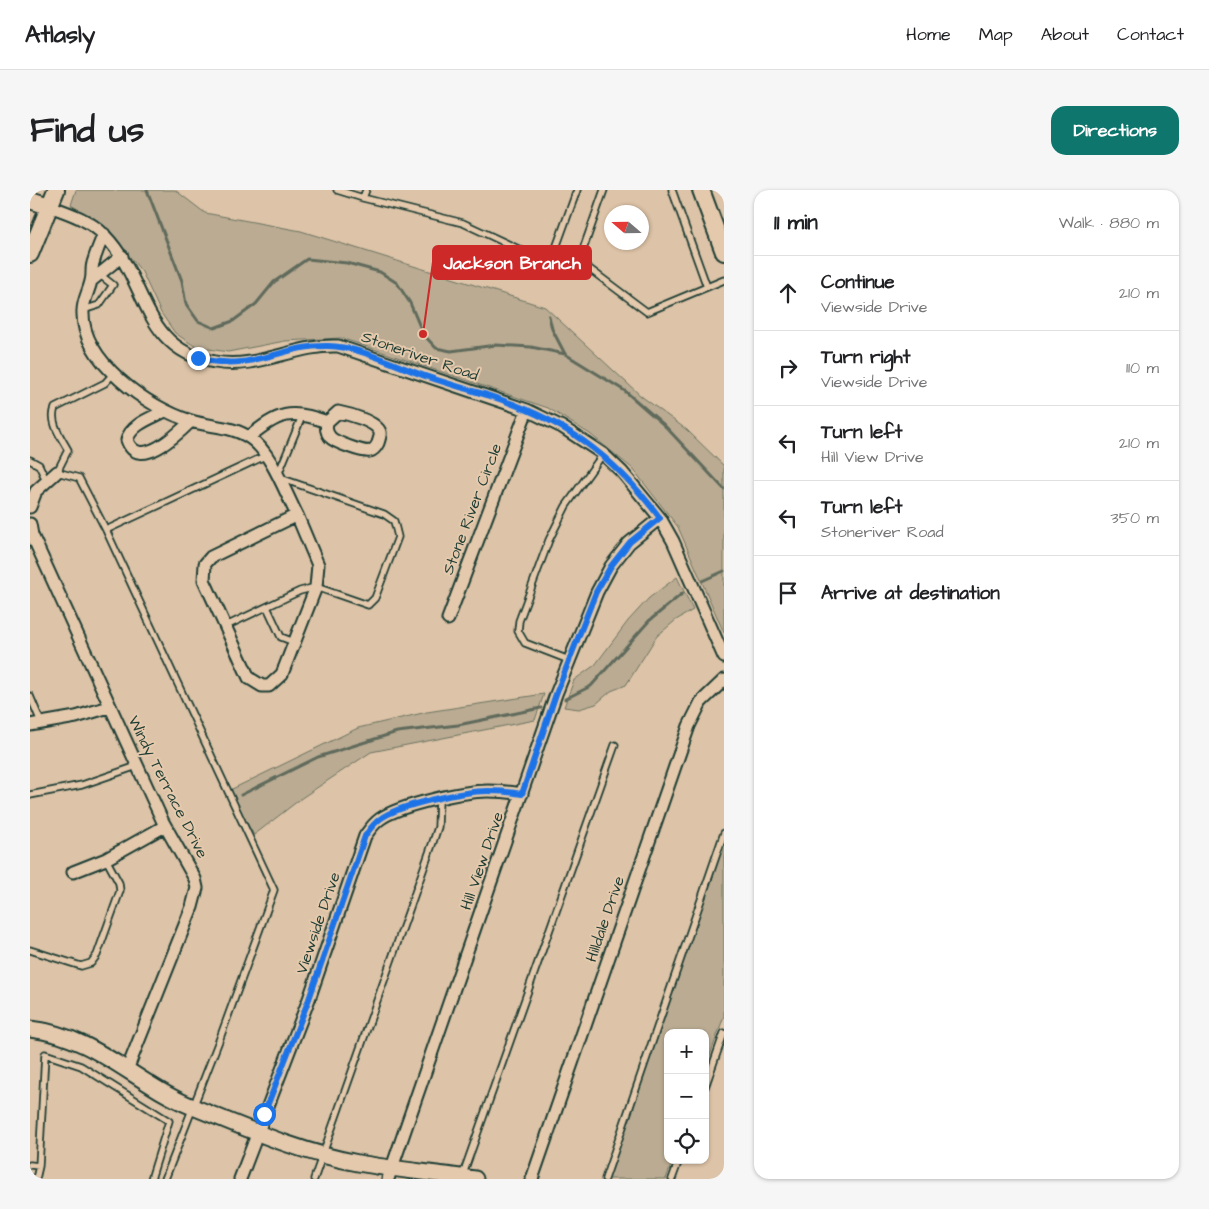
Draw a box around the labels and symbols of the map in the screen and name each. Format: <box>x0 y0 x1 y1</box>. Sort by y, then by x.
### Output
north arrow <box>604 205 649 250</box>
callout: Jackson Branch <box>433 246 591 279</box>
text: Jackson Branch <box>442 251 582 276</box>
street label: Stoneriver Road <box>358 326 482 386</box>
route end <box>187 347 210 370</box>
street label: Stone River Circle <box>437 440 507 578</box>
street label: Windy Terrace Drive <box>122 712 214 863</box>
street label: Hill View Drive <box>455 809 509 913</box>
street label: Viewside Drive <box>290 869 346 977</box>
street label: Hilldale Drive <box>580 873 630 965</box>
route start <box>253 1103 276 1126</box>

